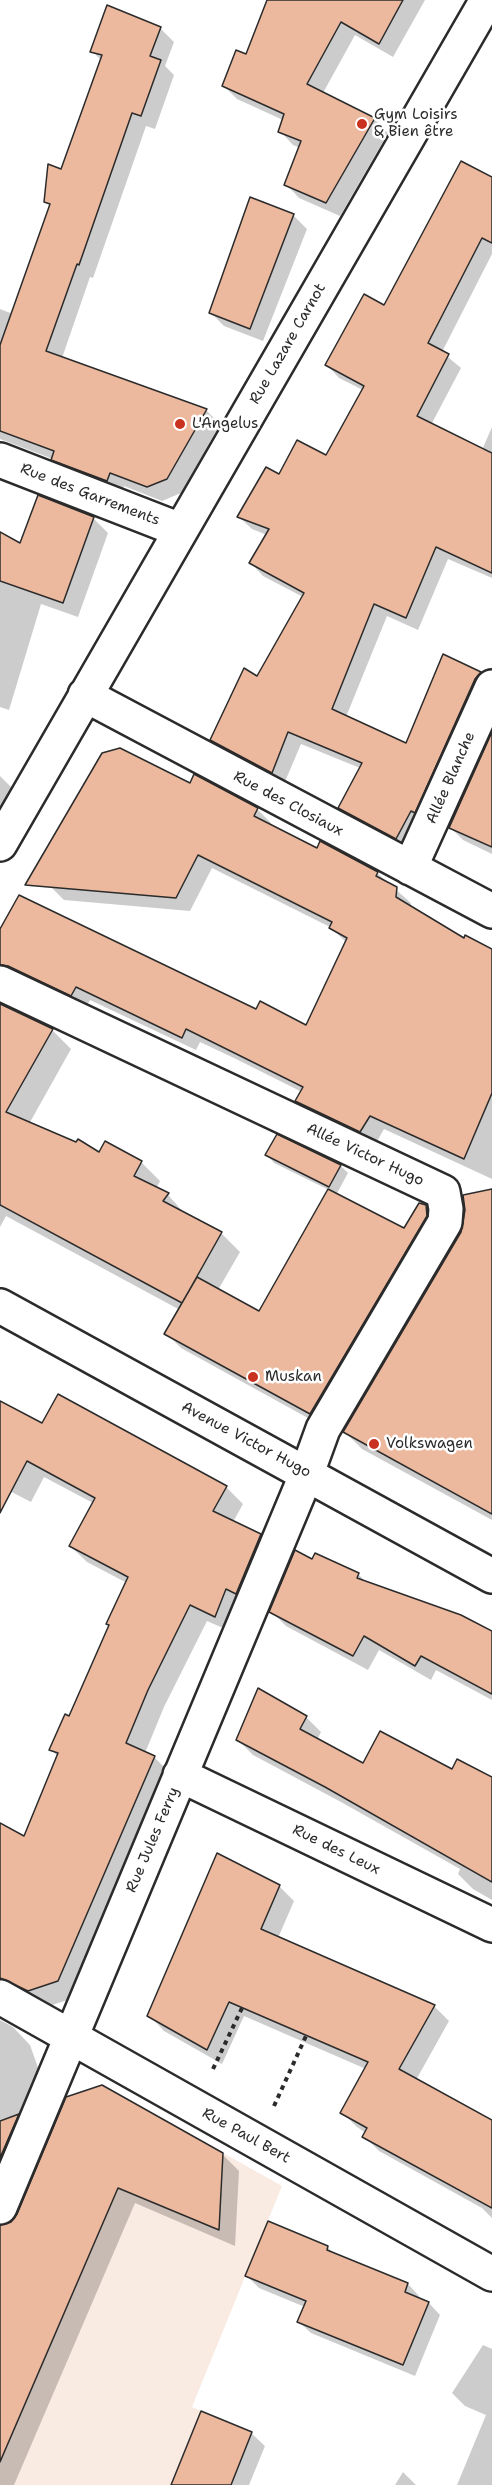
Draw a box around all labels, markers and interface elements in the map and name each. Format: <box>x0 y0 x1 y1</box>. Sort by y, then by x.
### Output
place label: Gym Loisirs & Bien être <box>374 106 458 141</box>
marker: Gym Loisirs & Bien être <box>355 117 369 131</box>
street label: Rue Lazare Carnot <box>246 280 330 408</box>
place label: L'Angelus <box>192 415 258 433</box>
marker: L'Angelus <box>173 417 187 431</box>
street label: Rue des Garrements <box>18 460 162 530</box>
street label: Allée Blanche <box>423 729 479 827</box>
street label: Rue des Closiaux <box>230 768 346 840</box>
street label: Allée Victor Hugo <box>303 1120 427 1190</box>
place label: Muskan <box>265 1368 322 1386</box>
marker: Muskan <box>246 1370 260 1384</box>
street label: Avenue Victor Hugo <box>178 1398 314 1482</box>
place label: Volkswagen <box>386 1435 473 1453</box>
marker: Volkswagen <box>367 1437 381 1451</box>
street label: Rue Jules Ferry <box>123 1785 183 1895</box>
street label: Rue des Leux <box>289 1821 383 1879</box>
street label: Rue Paul Bert <box>199 2104 293 2168</box>

